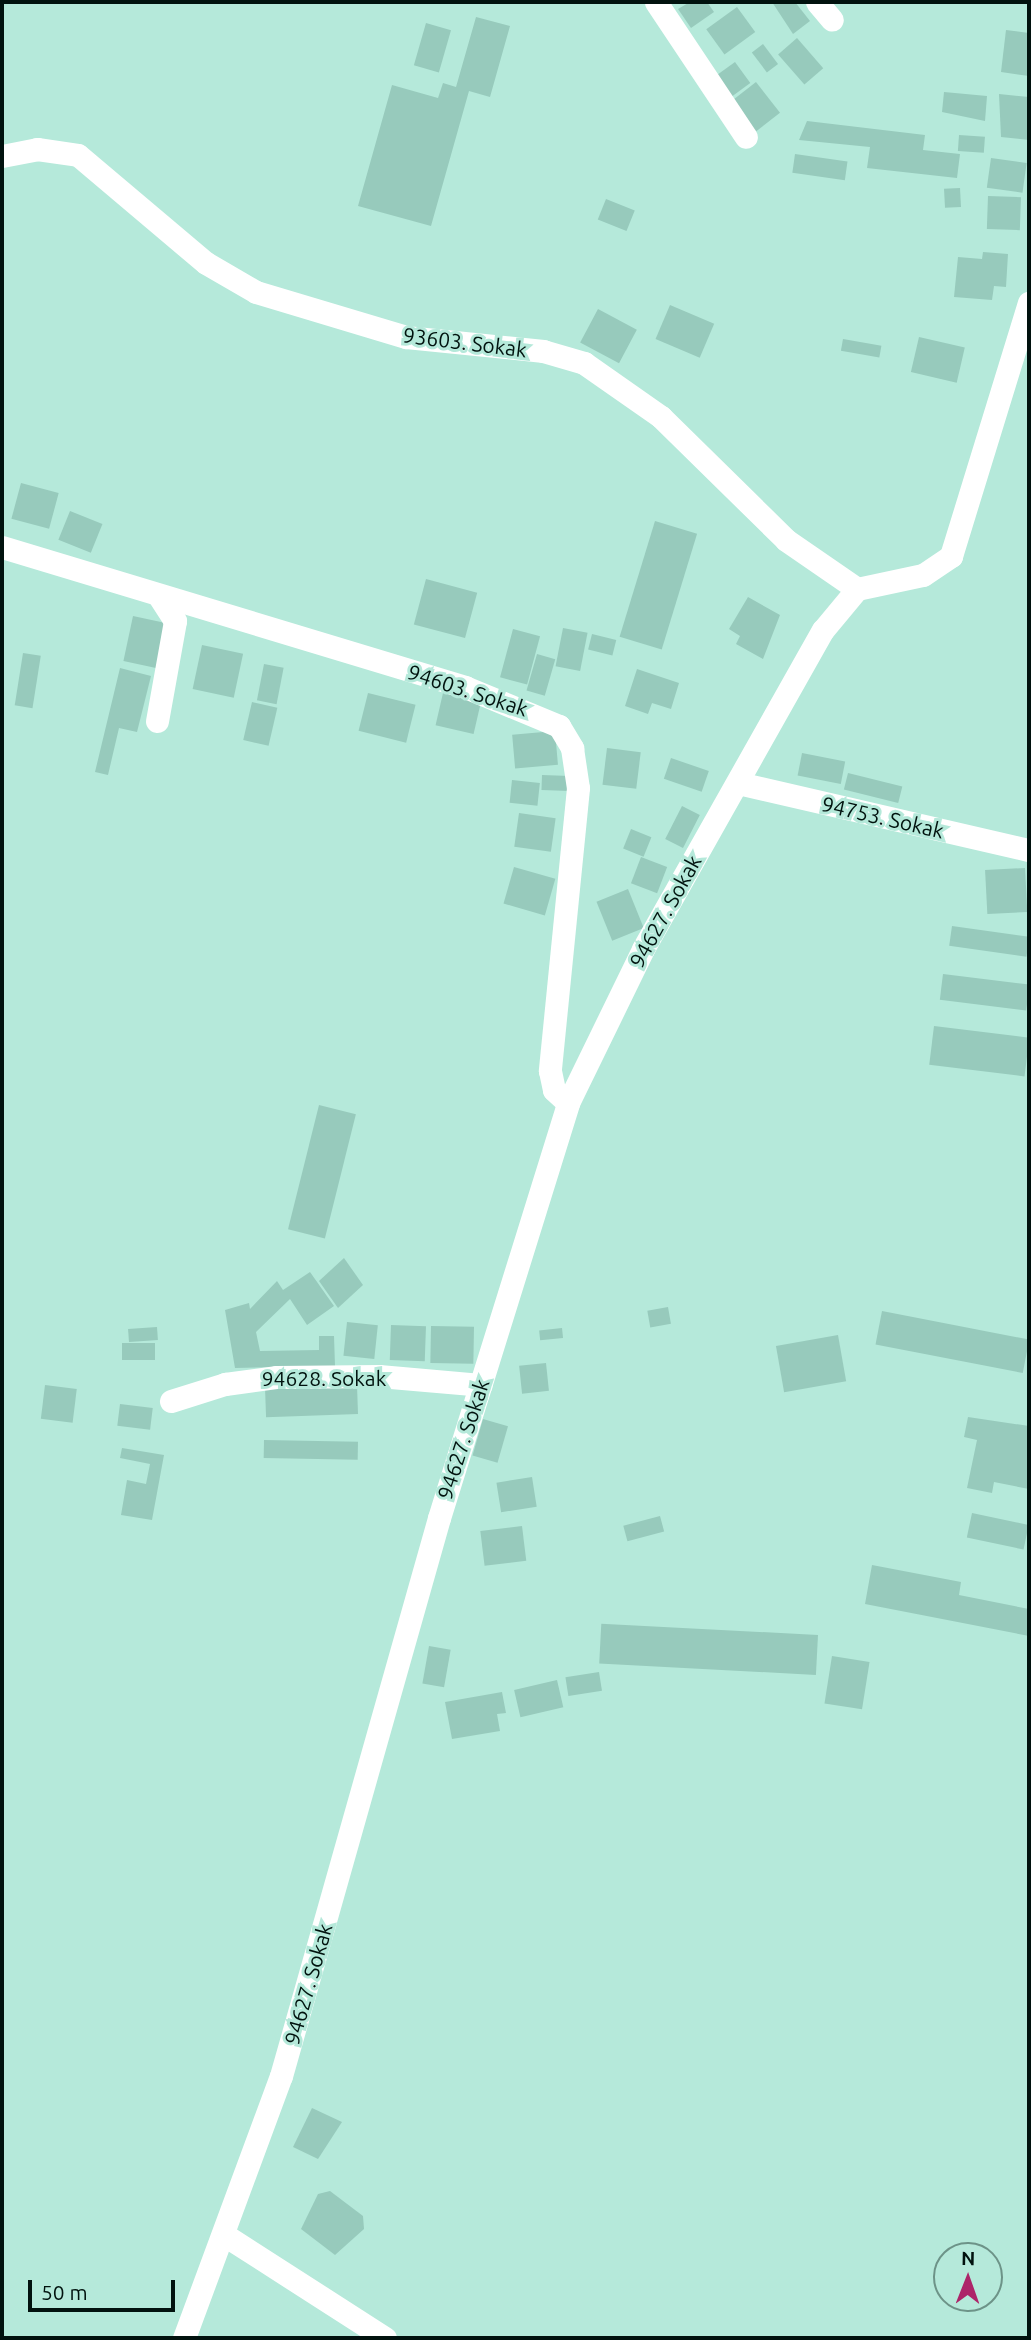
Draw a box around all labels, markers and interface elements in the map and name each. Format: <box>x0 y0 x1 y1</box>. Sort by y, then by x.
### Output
street label: 93603. Sokak <box>402 322 528 362</box>
street label: 94603. Sokak <box>405 659 531 721</box>
street label: 94753. Sokak <box>820 791 946 843</box>
street label: 94627. Sokak <box>624 850 706 972</box>
street label: 94628. Sokak <box>262 1365 386 1391</box>
street label: 94627. Sokak <box>432 1376 494 1502</box>
street label: 94627. Sokak <box>279 1921 337 2047</box>
north arrow <box>933 2242 1003 2312</box>
text: N <box>961 2247 976 2269</box>
scale bar <box>32 2266 178 2310</box>
text: 50 m <box>41 2280 88 2304</box>

